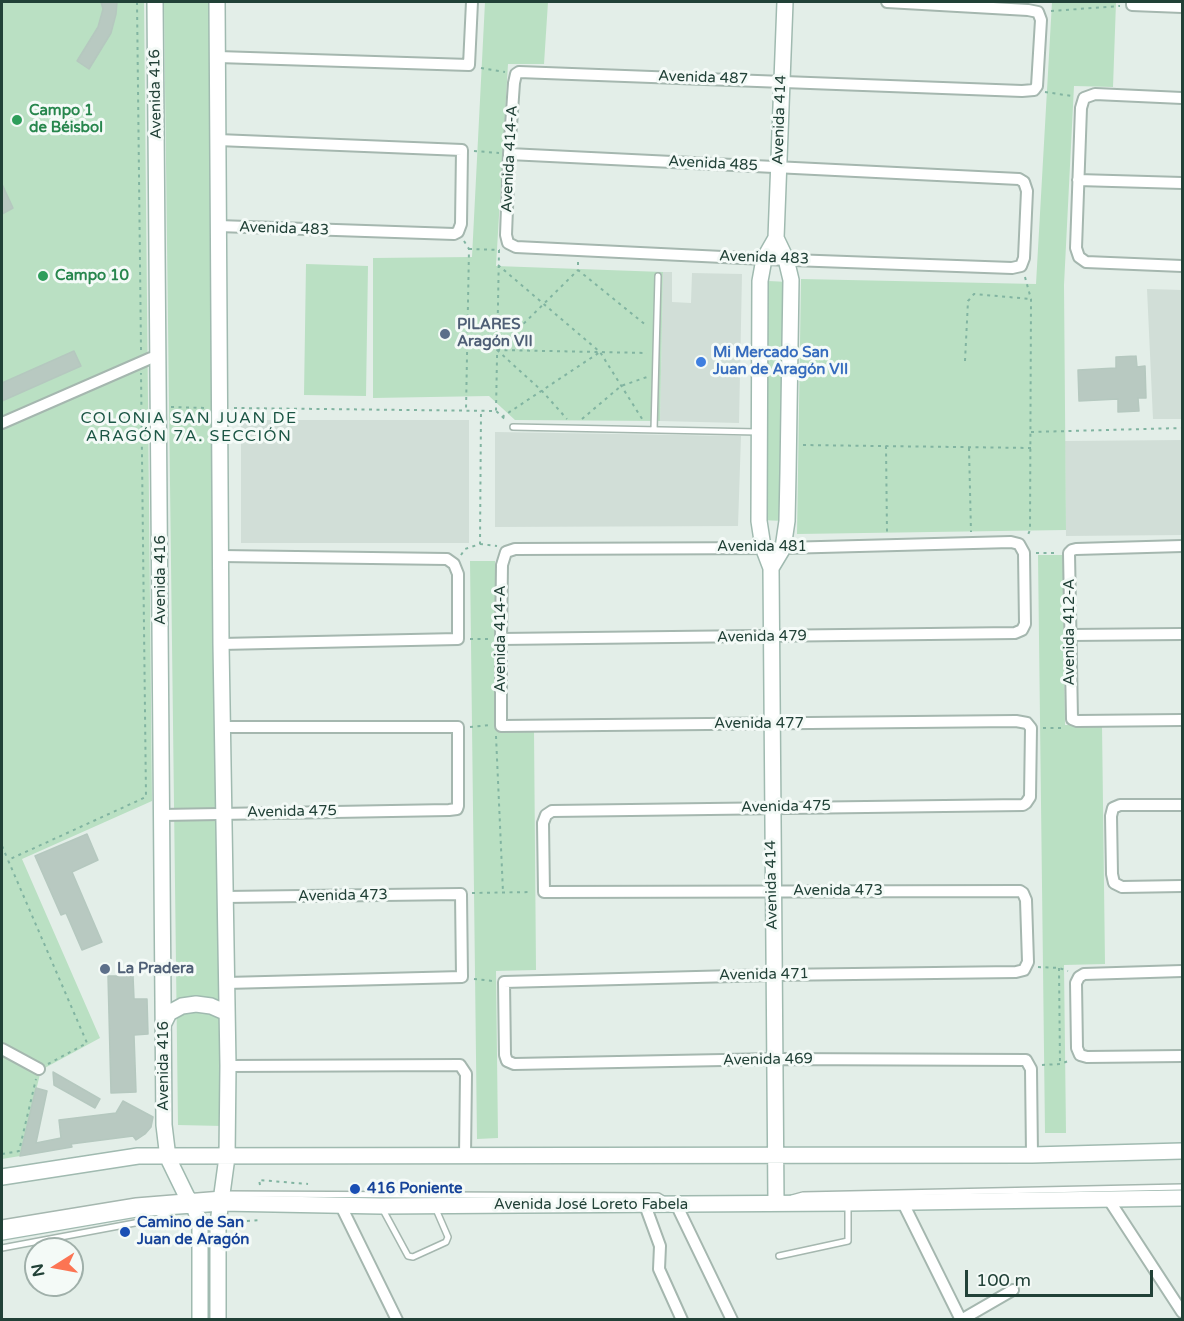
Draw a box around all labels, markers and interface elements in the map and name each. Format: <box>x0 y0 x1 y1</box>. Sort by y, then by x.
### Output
street label: Avenida 416 <box>146 49 166 139</box>
street label: Avenida 487 <box>658 67 748 89</box>
street label: Avenida 414 <box>769 75 791 165</box>
place label: Campo 1 de Béisbol <box>29 102 103 137</box>
street label: Avenida 414-A <box>498 105 522 213</box>
marker: Campo 1 de Béisbol <box>10 113 24 127</box>
street label: Avenida 485 <box>668 153 758 175</box>
street label: Avenida 483 <box>239 218 329 240</box>
street label: Avenida 483 <box>719 247 809 269</box>
place label: Campo 10 <box>55 267 129 285</box>
marker: Campo 10 <box>36 269 50 283</box>
place label: PILARES Aragón VII <box>457 316 533 351</box>
marker: PILARES Aragón VII <box>438 327 452 341</box>
place label: Mi Mercado San Juan de Aragón VII <box>713 344 848 379</box>
marker: Mi Mercado San Juan de Aragón VII <box>694 355 708 369</box>
district label: COLONIA SAN JUAN DE ARAGÓN 7A. SECCIÓN <box>80 409 298 447</box>
street label: Avenida 416 <box>152 535 170 625</box>
street label: Avenida 481 <box>717 538 807 556</box>
street label: Avenida 412-A <box>1061 578 1079 686</box>
street label: Avenida 414-A <box>492 585 510 693</box>
street label: Avenida 479 <box>717 627 807 647</box>
street label: Avenida 477 <box>714 715 804 733</box>
street label: Avenida 475 <box>741 797 831 817</box>
street label: Avenida 475 <box>247 802 337 822</box>
street label: Avenida 414 <box>762 840 782 930</box>
street label: Avenida 473 <box>793 882 883 900</box>
street label: Avenida 473 <box>298 886 388 906</box>
place label: La Pradera <box>117 960 194 978</box>
marker: La Pradera <box>98 962 112 976</box>
street label: Avenida 471 <box>719 965 809 985</box>
street label: Avenida 416 <box>155 1021 173 1111</box>
street label: Avenida 469 <box>723 1050 813 1070</box>
place label: 416 Poniente <box>367 1180 463 1198</box>
marker: 416 Poniente <box>348 1182 362 1196</box>
street label: Avenida José Loreto Fabela <box>494 1196 688 1214</box>
place label: Camino de San Juan de Aragón <box>137 1214 249 1249</box>
marker: Camino de San Juan de Aragón <box>118 1225 132 1239</box>
north arrow <box>24 1237 84 1297</box>
scale bar <box>968 1258 1156 1296</box>
text: N <box>27 1262 49 1278</box>
text: 100 m <box>976 1269 1031 1291</box>

